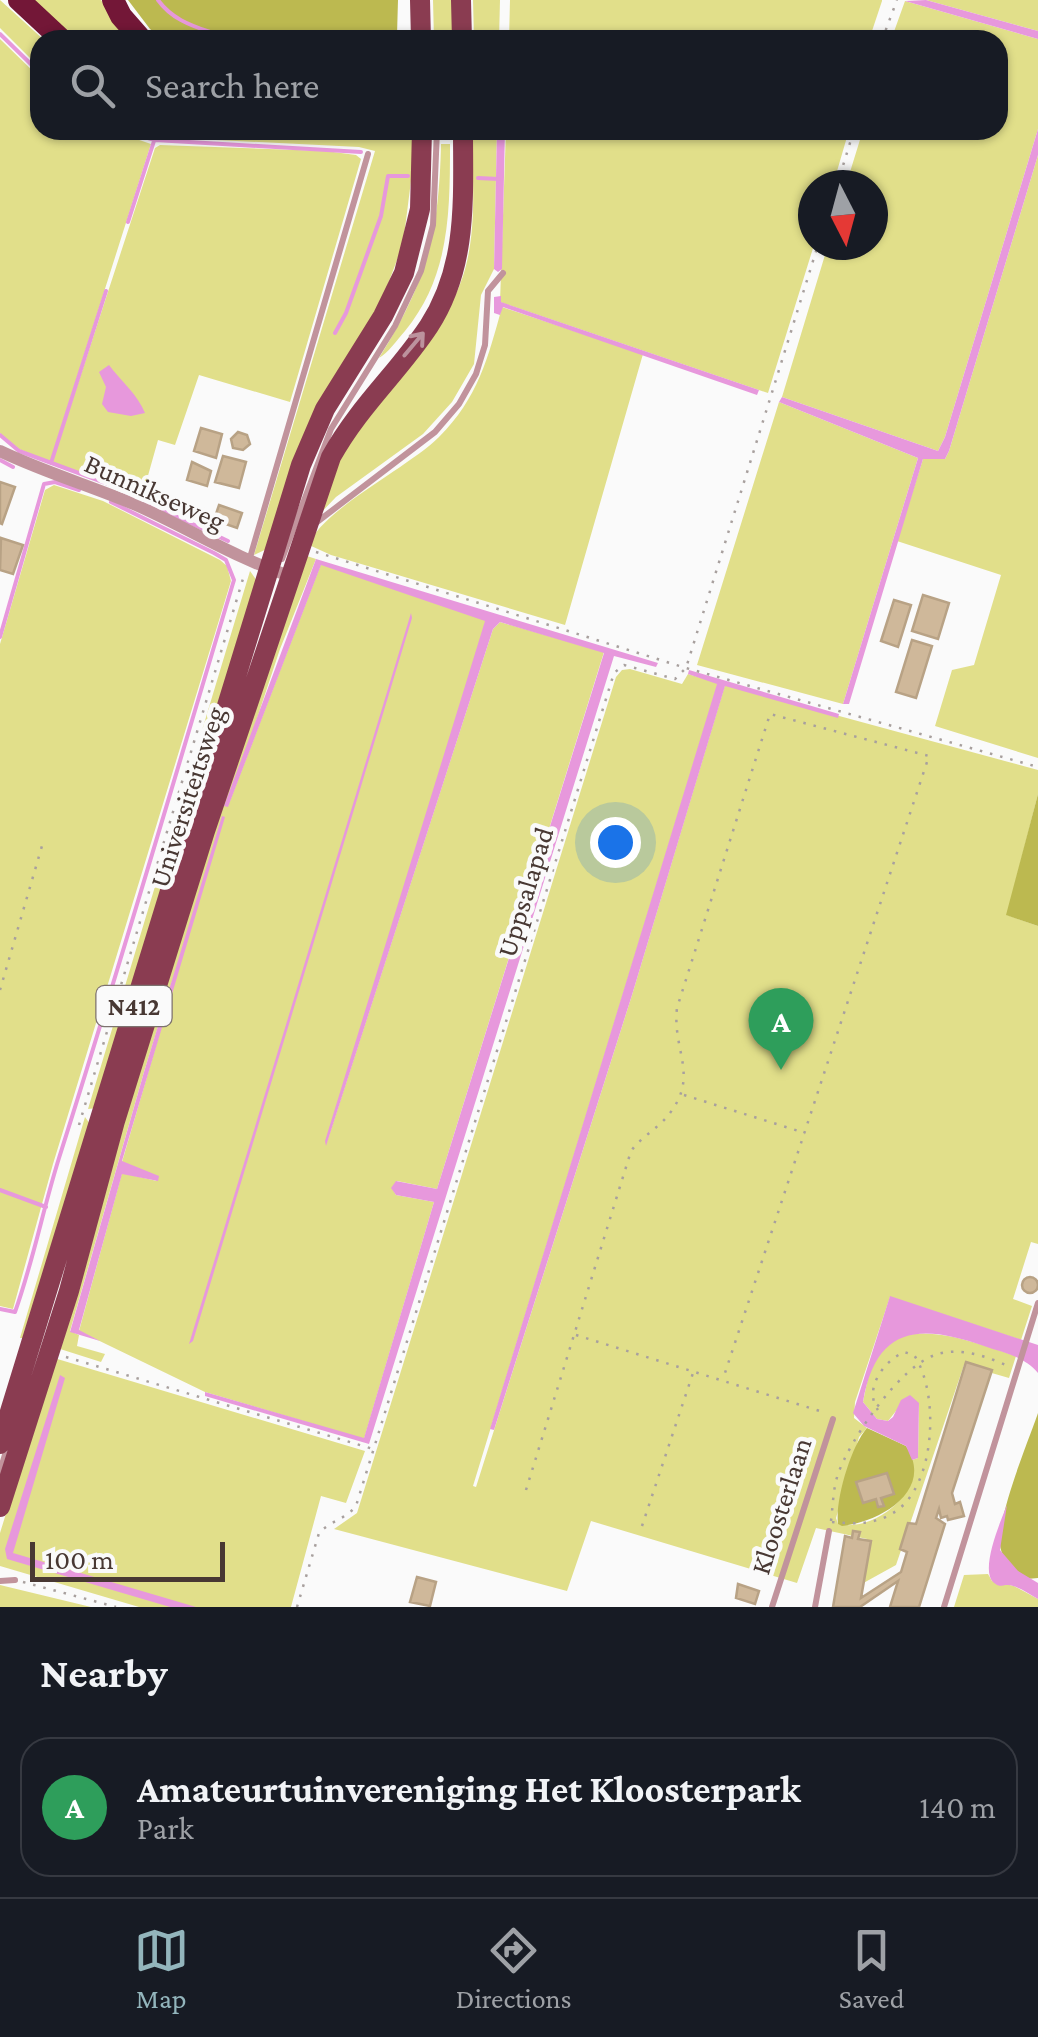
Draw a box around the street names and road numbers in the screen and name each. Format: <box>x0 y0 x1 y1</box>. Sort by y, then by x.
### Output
street label: Bunnikseweg <box>80 447 230 537</box>
street label: Universiteitsweg <box>143 702 231 891</box>
street label: Uppsalapad <box>491 823 560 961</box>
road number: N412 <box>96 986 172 1026</box>
street label: Kloosterlaan <box>744 1434 818 1578</box>

